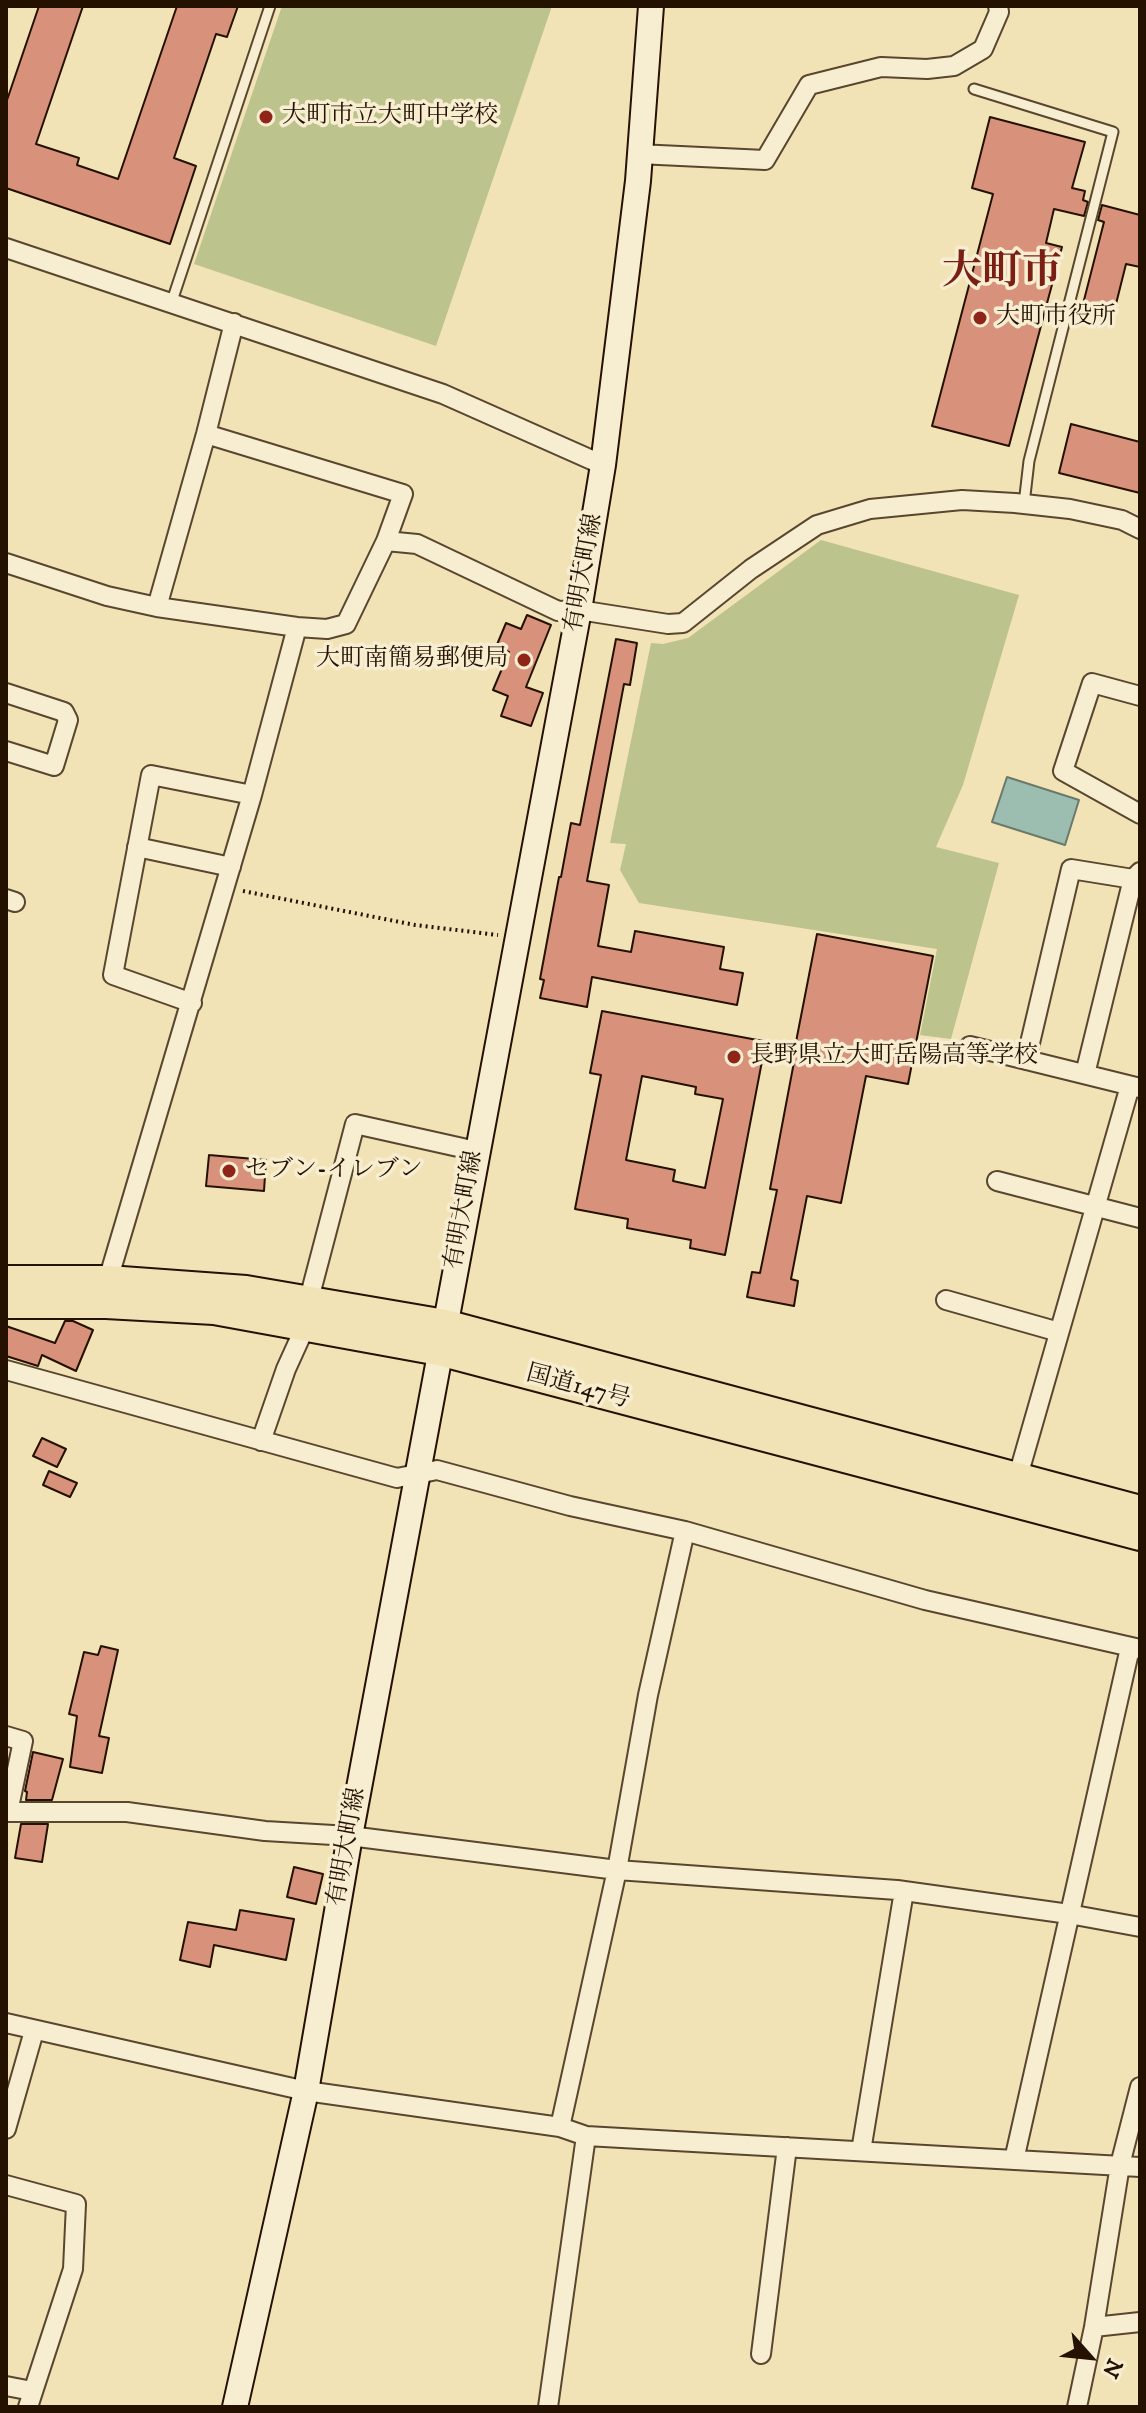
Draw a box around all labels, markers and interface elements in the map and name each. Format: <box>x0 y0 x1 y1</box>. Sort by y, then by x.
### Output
place label: 大町市立大町中学校 <box>282 103 498 131</box>
marker: 大町市立大町中学校 <box>257 108 275 126</box>
district label: 大町市 <box>942 251 1062 299</box>
place label: 大町市役所 <box>996 304 1116 332</box>
marker: 大町市役所 <box>971 309 989 327</box>
street label: 有明大町線 <box>560 511 610 635</box>
place label: 大町南簡易郵便局 <box>316 646 508 674</box>
marker: 大町南簡易郵便局 <box>515 651 533 669</box>
place label: 長野県立大町岳陽高等学校 <box>750 1043 1038 1071</box>
marker: 長野県立大町岳陽高等学校 <box>725 1048 743 1066</box>
street label: 有明大町線 <box>440 1148 490 1272</box>
place label: セブン-イレブン <box>245 1157 423 1185</box>
marker: セブン-イレブン <box>220 1162 238 1180</box>
street label: 国道147号 <box>523 1360 633 1416</box>
street label: 有明大町線 <box>323 1785 373 1909</box>
north arrow <box>1050 2317 1130 2397</box>
text: N <box>1096 2354 1128 2382</box>

